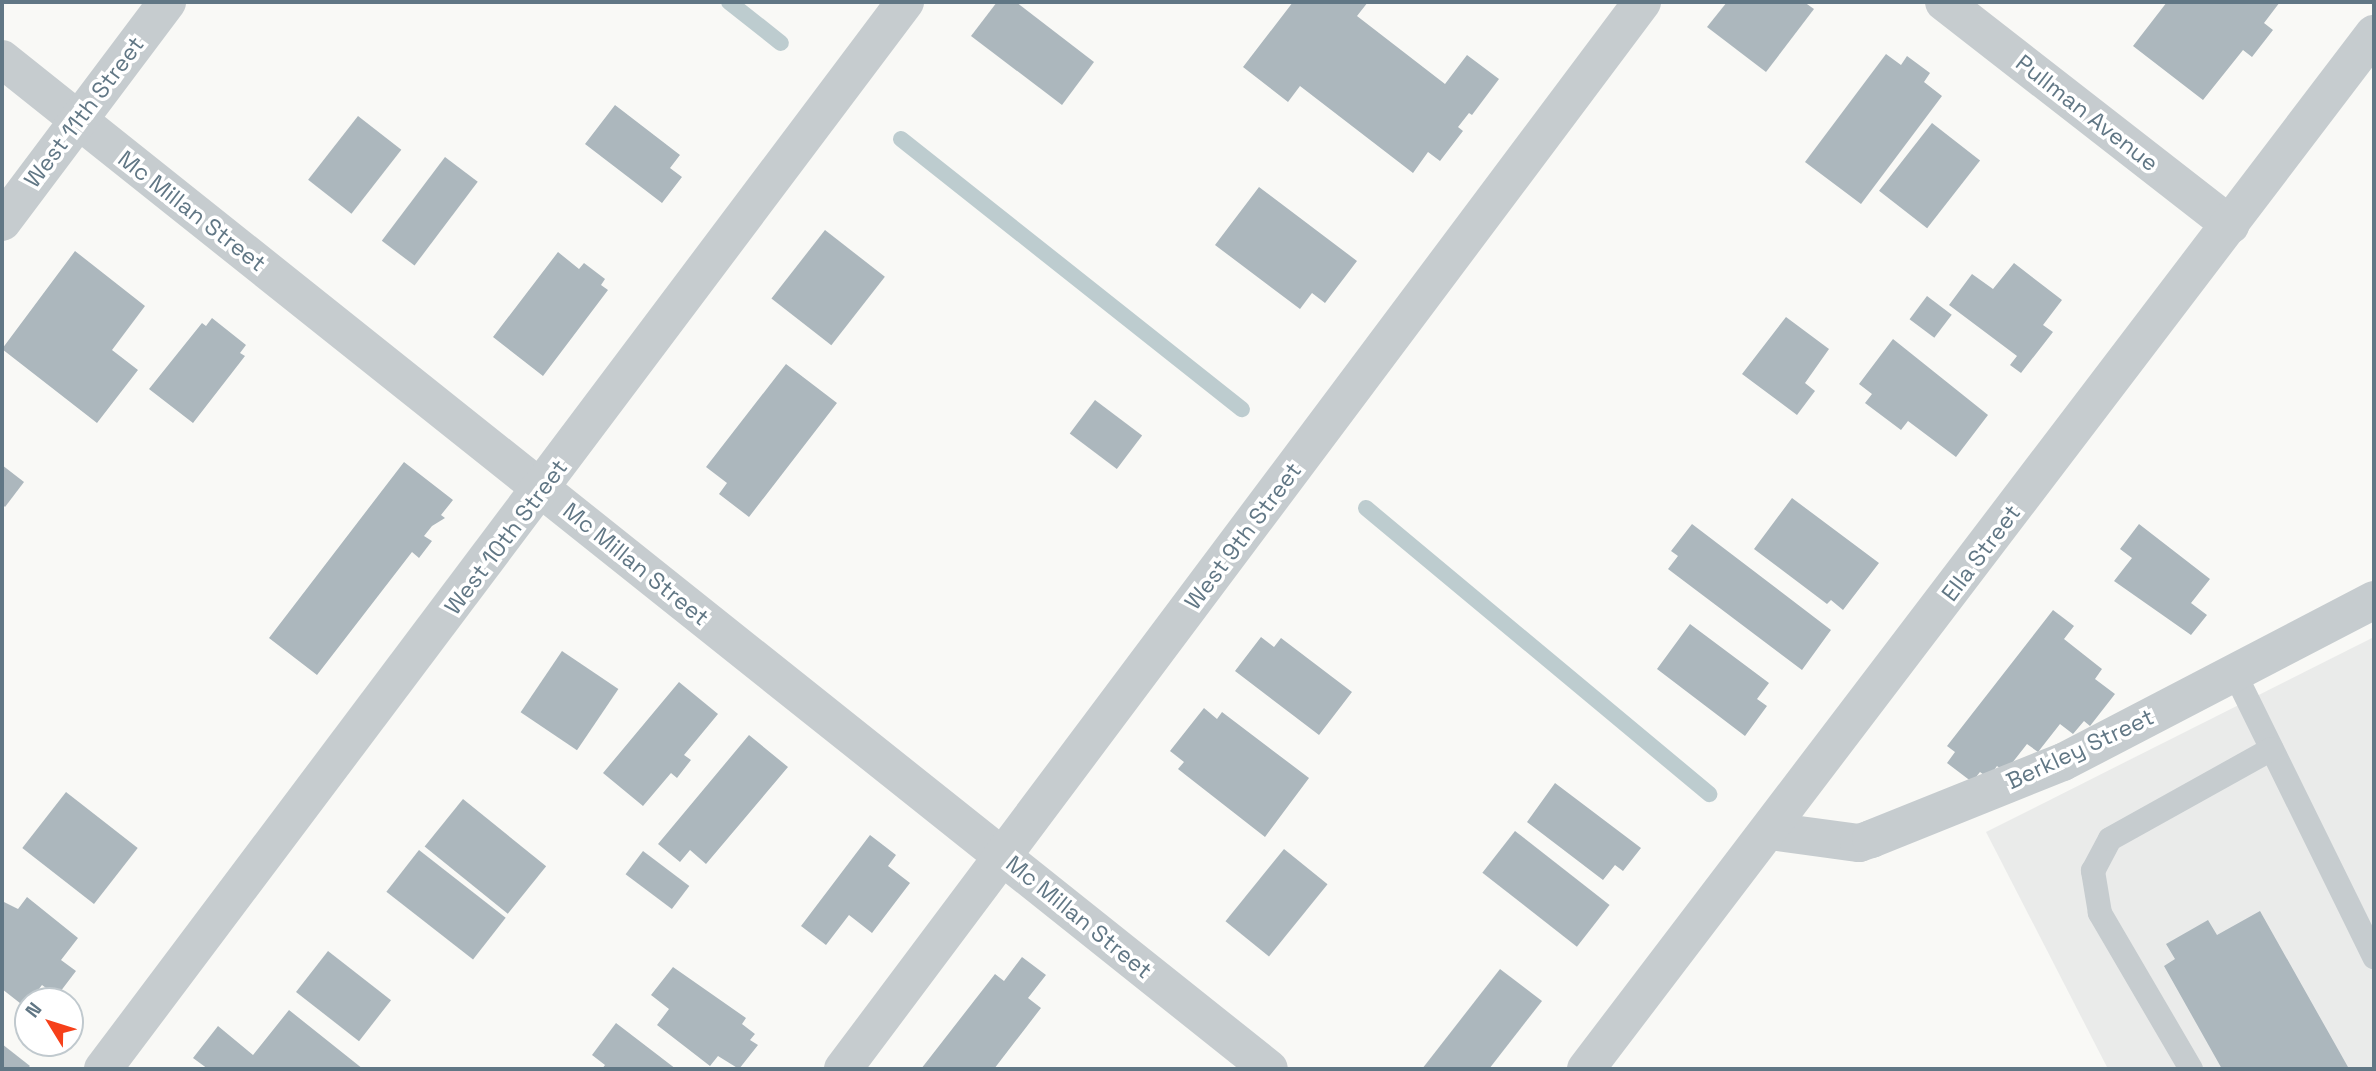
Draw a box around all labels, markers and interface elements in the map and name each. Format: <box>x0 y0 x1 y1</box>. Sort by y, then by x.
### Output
street label: West 11th Street <box>18 31 150 193</box>
street label: Pullman Avenue <box>2010 49 2164 177</box>
street label: Mc Millan Street <box>113 145 271 277</box>
street label: West 10th Street <box>439 454 573 620</box>
street label: West 9th Street <box>1179 457 1307 615</box>
street label: Mc Millan Street <box>557 497 715 631</box>
street label: Ella Street <box>1936 499 2026 607</box>
street label: Berkley Street <box>2002 703 2158 795</box>
street label: Mc Millan Street <box>1000 850 1158 984</box>
north arrow <box>14 987 84 1057</box>
text: N <box>20 997 47 1023</box>

